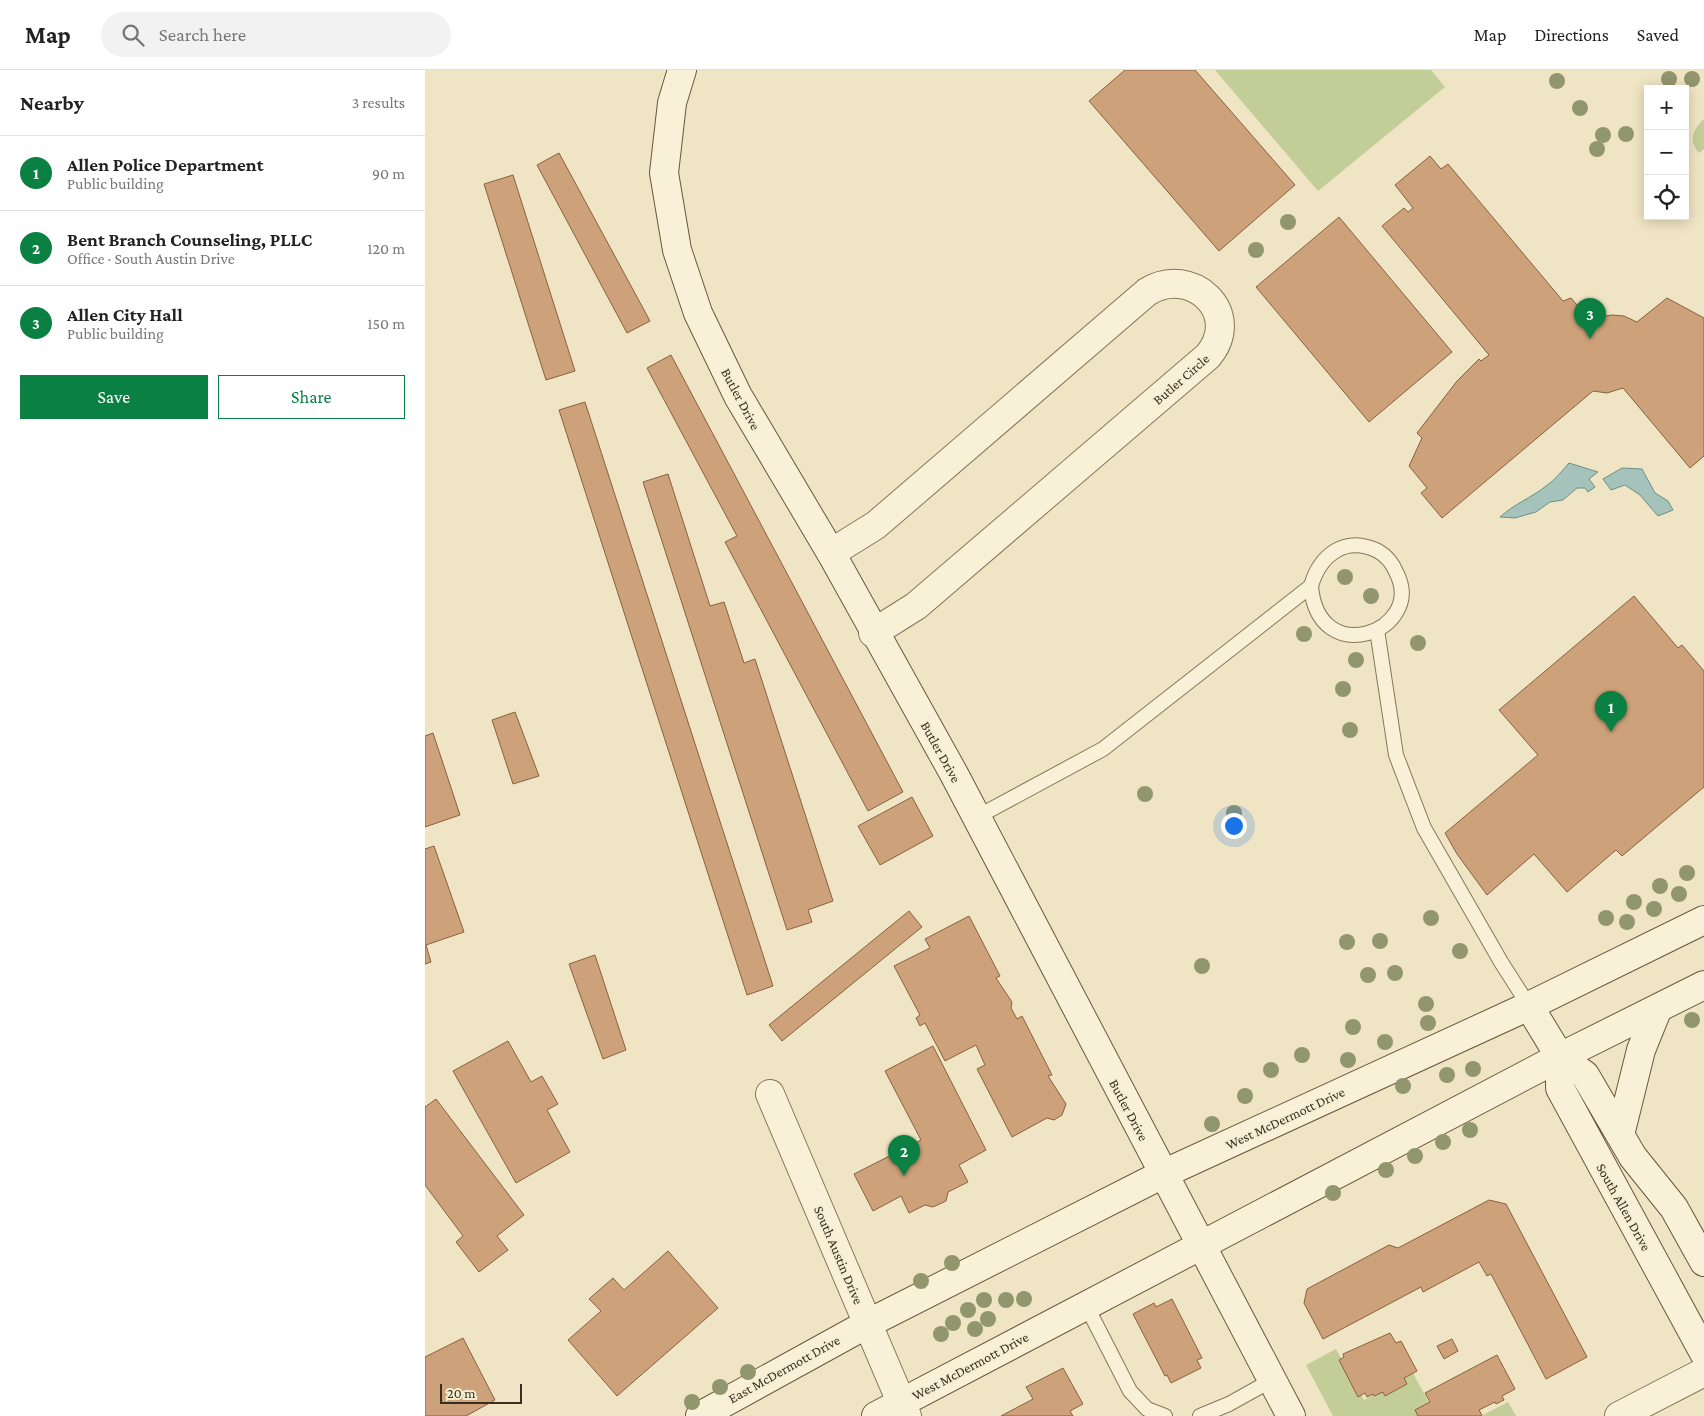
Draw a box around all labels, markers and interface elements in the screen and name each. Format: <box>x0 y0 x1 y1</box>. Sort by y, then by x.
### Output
search box <box>101 12 451 57</box>
text: Map <box>25 21 71 48</box>
icon: search <box>119 21 147 49</box>
text: Search here <box>159 24 246 45</box>
text: Map <box>1474 25 1506 45</box>
text: Directions <box>1534 25 1609 45</box>
text: Saved <box>1637 25 1679 45</box>
map controls <box>1644 85 1689 220</box>
button: + <box>1644 85 1689 130</box>
text: Nearby <box>20 91 84 115</box>
text: 3 results <box>352 94 405 111</box>
button: − <box>1644 130 1689 175</box>
text: Allen Police Department <box>67 154 264 175</box>
text: 1 <box>33 165 39 182</box>
text: 90 m <box>372 165 405 182</box>
text: Public building <box>67 175 164 192</box>
button: locate <box>1644 175 1689 220</box>
text: Bent Branch Counseling, PLLC <box>67 229 312 250</box>
text: 2 <box>32 240 40 257</box>
text: 120 m <box>367 240 405 257</box>
text: Office · South Austin Drive <box>67 250 235 267</box>
pin: 3 <box>1574 298 1606 339</box>
text: Allen City Hall <box>67 304 183 325</box>
text: 3 <box>32 315 40 332</box>
text: 150 m <box>367 315 405 332</box>
text: Public building <box>67 325 164 342</box>
street label: Butler Circle <box>1150 350 1212 408</box>
street label: Butler Drive <box>718 365 764 433</box>
button: Save <box>20 375 208 419</box>
button: Share <box>218 375 405 419</box>
pin: 1 <box>1595 691 1627 732</box>
street label: Butler Drive <box>918 719 964 785</box>
your location <box>1221 813 1247 839</box>
street label: Butler Drive <box>1106 1076 1152 1144</box>
street label: West McDermott Drive <box>1223 1083 1347 1153</box>
pin: 2 <box>888 1135 920 1176</box>
street label: South Allen Drive <box>1593 1160 1655 1254</box>
street label: South Austin Drive <box>811 1203 867 1307</box>
street label: West McDermott Drive <box>909 1329 1031 1403</box>
street label: East McDermott Drive <box>725 1332 843 1406</box>
scale bar <box>440 1381 523 1404</box>
text: 20 m <box>447 1385 475 1401</box>

